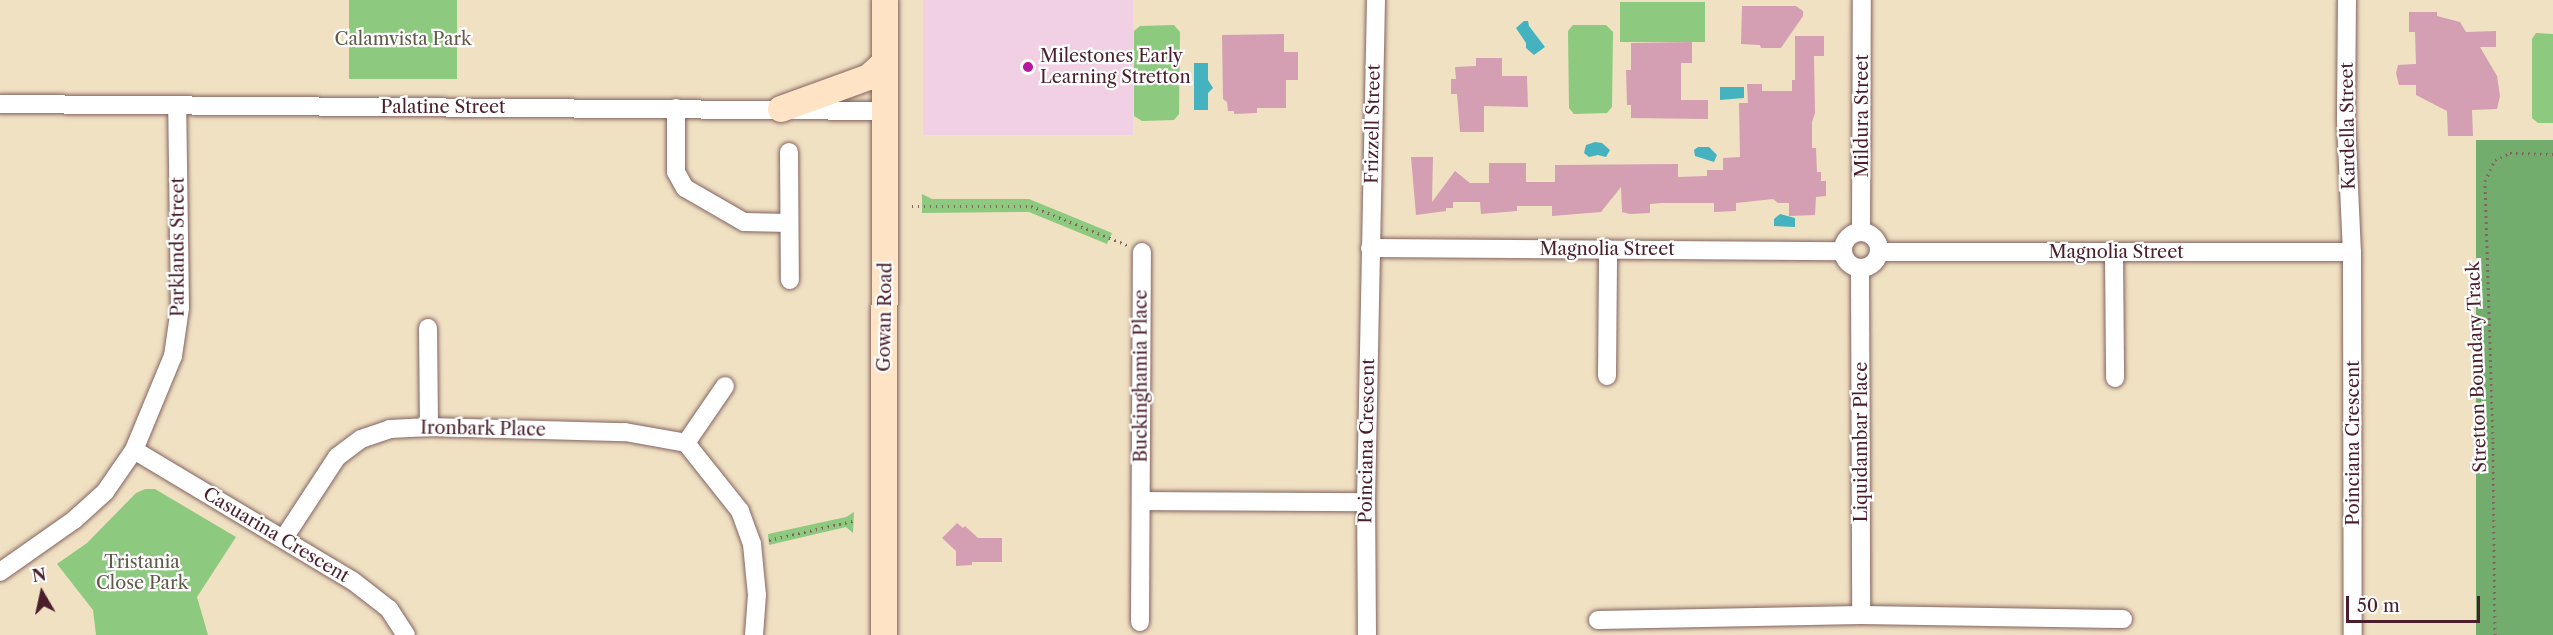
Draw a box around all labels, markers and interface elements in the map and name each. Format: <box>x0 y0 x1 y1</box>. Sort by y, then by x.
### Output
park label: Calamvista Park <box>334 28 472 50</box>
place label: Milestones Early Learning Stretton <box>1040 46 1191 88</box>
street label: Mildura Street <box>1851 54 1873 178</box>
marker: Milestones Early Learning Stretton <box>1021 60 1035 74</box>
street label: Kardella Street <box>2336 62 2360 190</box>
street label: Frizzell Street <box>1361 64 1385 184</box>
street label: Palatine Street <box>381 96 505 118</box>
street label: Parklands Street <box>167 177 189 317</box>
street label: Magnolia Street <box>1539 238 1675 260</box>
street label: Magnolia Street <box>2048 241 2184 263</box>
street label: Stretton Boundary Track <box>2462 260 2492 474</box>
street label: Gowan Road <box>873 262 897 372</box>
street label: Buckinghamia Place <box>1130 289 1152 463</box>
street label: Poinciana Crescent <box>1355 358 1379 524</box>
street label: Poinciana Crescent <box>2342 360 2364 526</box>
street label: Liquidambar Place <box>1850 362 1872 522</box>
street label: Ironbark Place <box>420 417 546 441</box>
street label: Casuarina Crescent <box>199 483 353 587</box>
park label: Tristania Close Park <box>96 552 188 594</box>
north arrow <box>12 563 72 623</box>
text: N <box>31 564 48 586</box>
scale bar <box>2349 584 2482 622</box>
text: 50 m <box>2357 595 2400 617</box>

